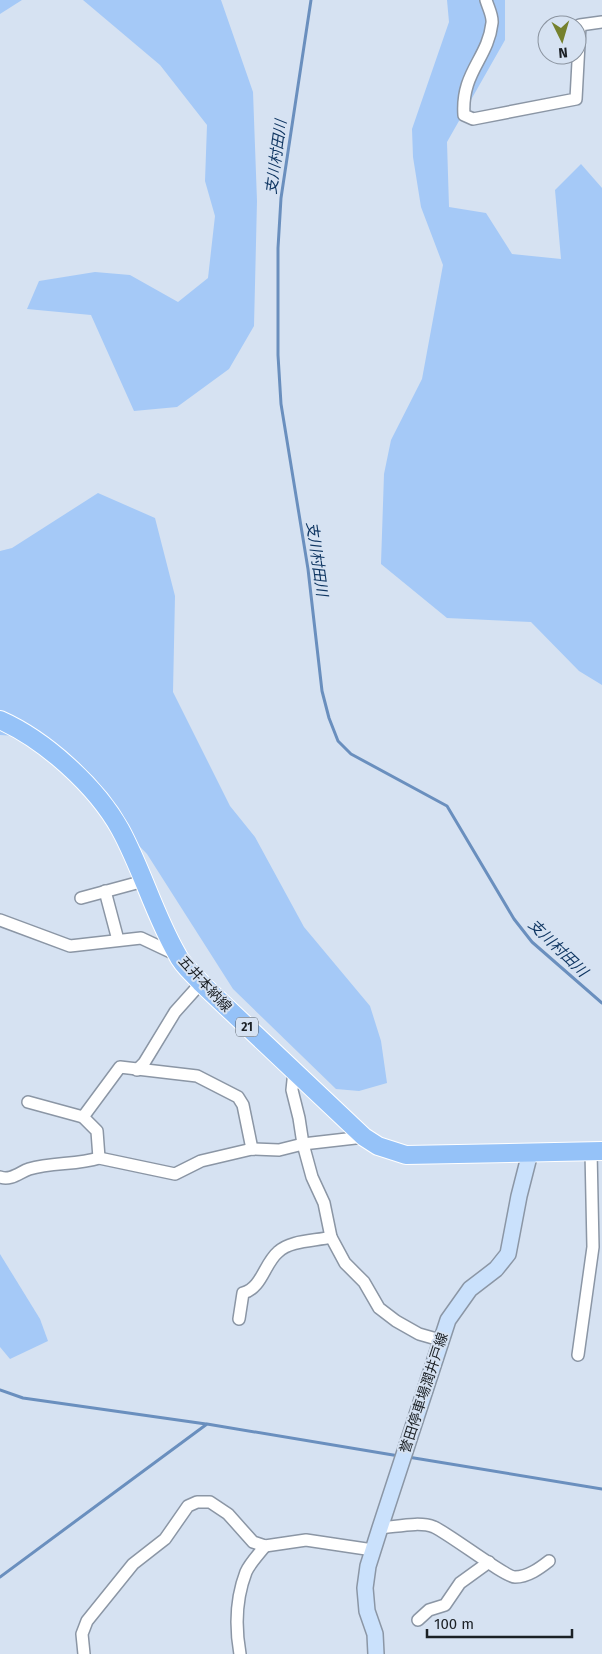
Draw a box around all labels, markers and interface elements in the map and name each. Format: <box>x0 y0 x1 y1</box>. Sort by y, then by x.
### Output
north arrow <box>537 15 587 65</box>
text: N <box>558 44 568 61</box>
water label: 支川村田川 <box>262 117 290 195</box>
water label: 支川村田川 <box>303 521 331 599</box>
water label: 支川村田川 <box>525 915 593 982</box>
street label: 五井本納線 <box>175 953 235 1015</box>
road number: 21 <box>236 1018 258 1036</box>
street label: 誉田停車場潤井戸線 <box>396 1330 452 1456</box>
scale bar <box>427 1606 572 1638</box>
text: 100 m <box>434 1615 474 1633</box>

